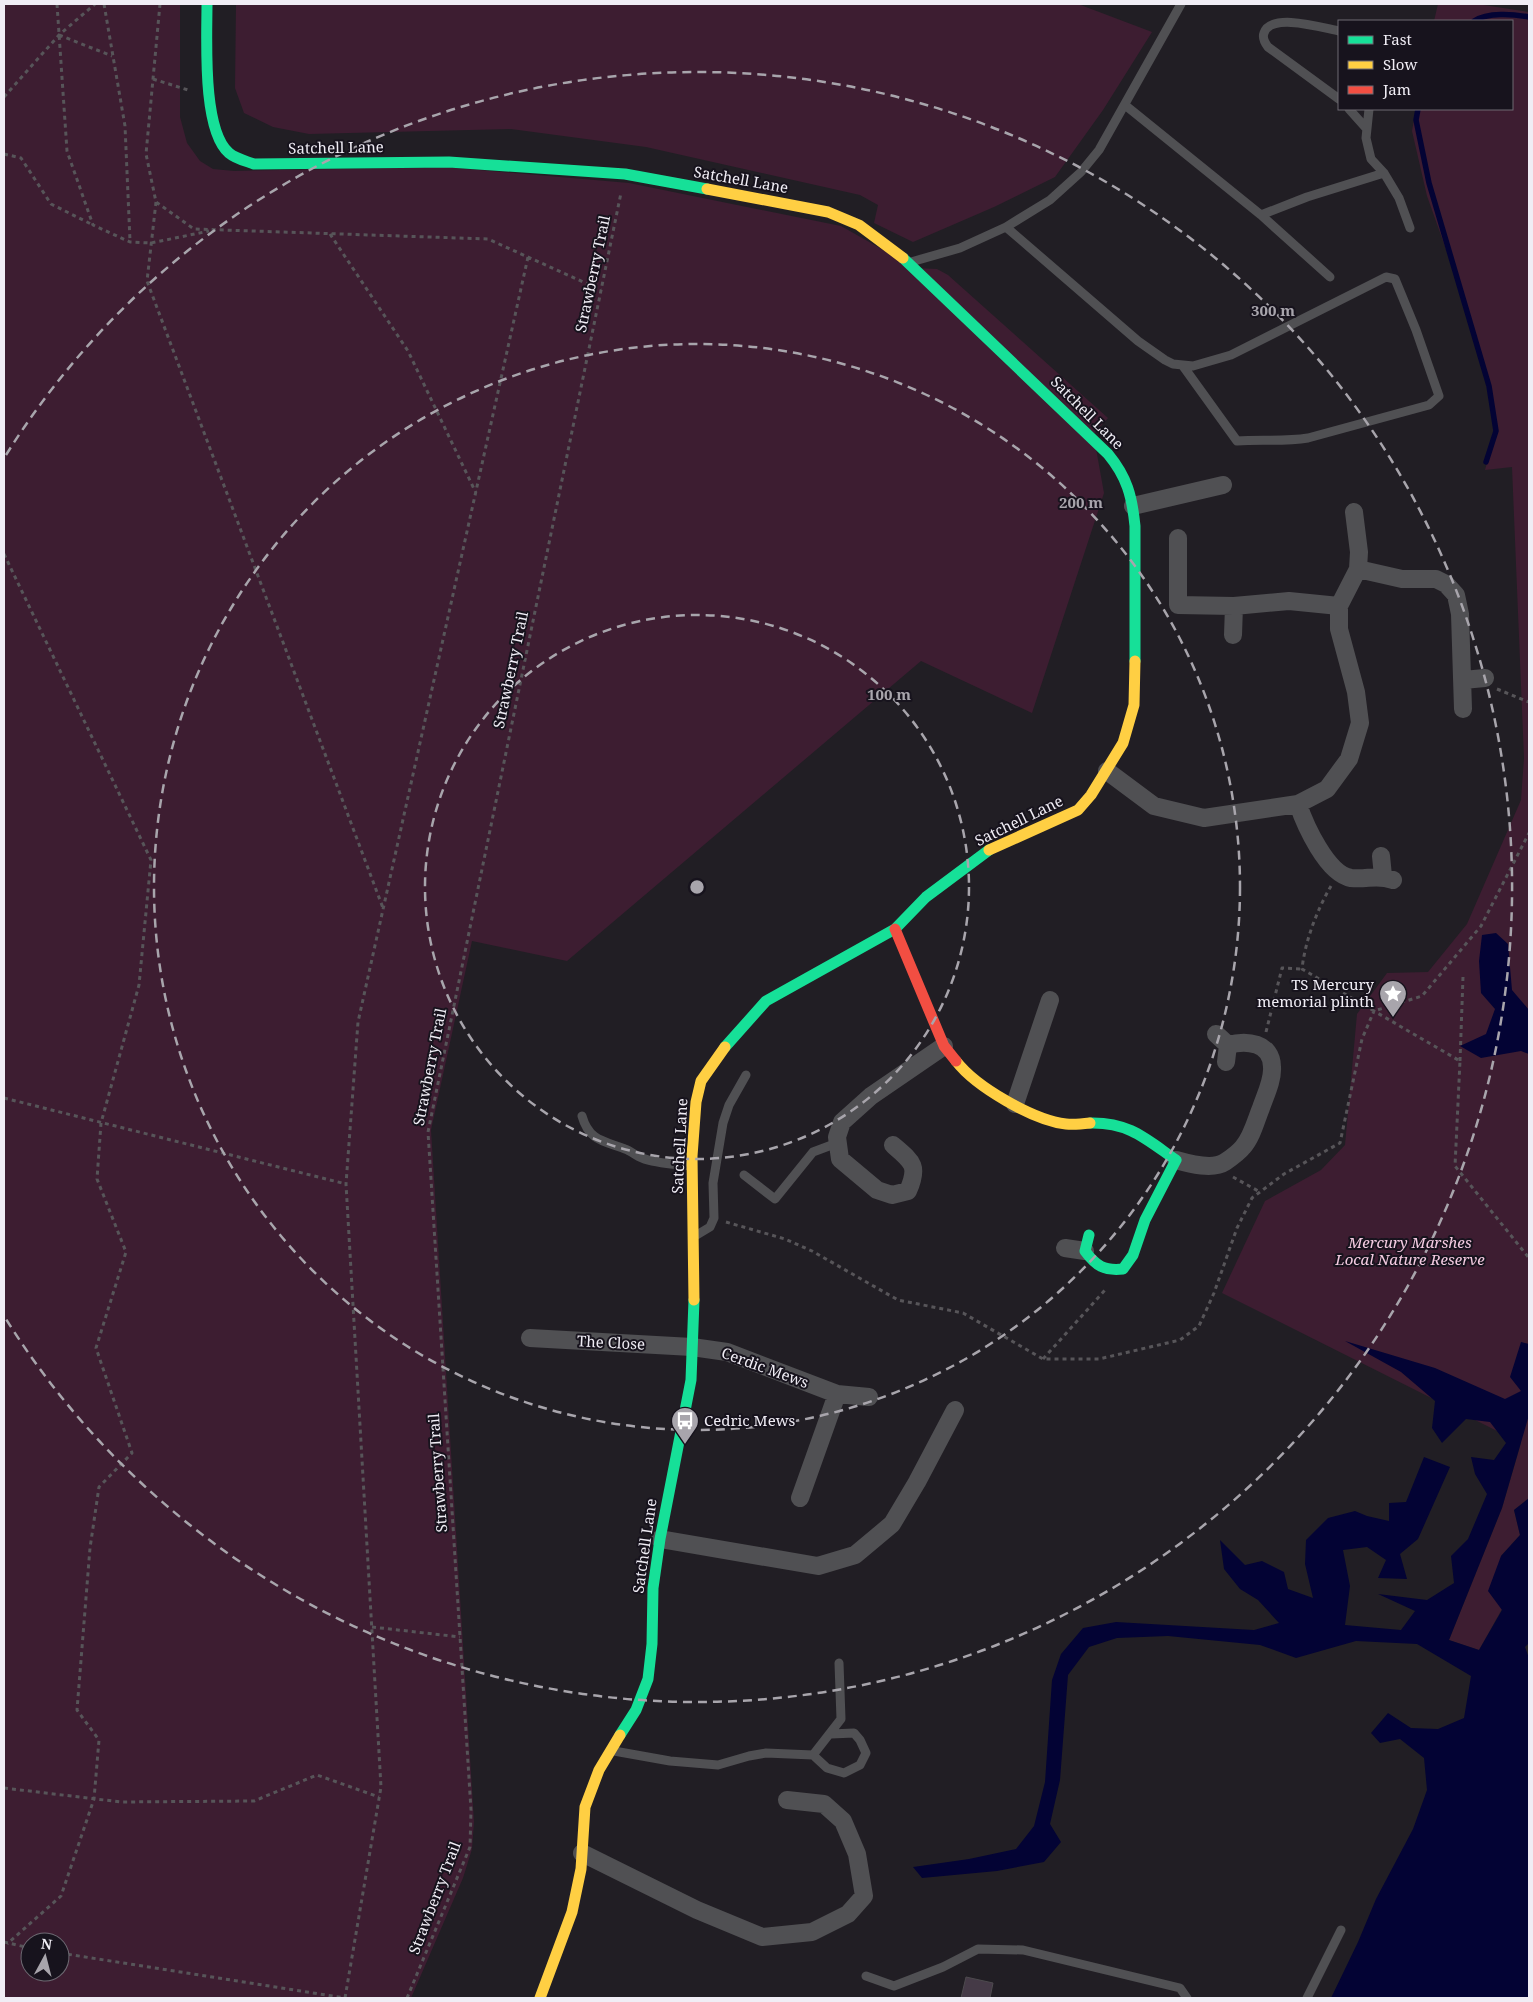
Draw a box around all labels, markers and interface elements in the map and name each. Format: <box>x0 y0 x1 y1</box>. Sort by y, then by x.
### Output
legend <box>1338 20 1513 110</box>
text: Fast <box>1383 29 1412 49</box>
text: Slow <box>1383 54 1417 74</box>
text: Jam <box>1382 79 1411 99</box>
street label: Satchell Lane <box>288 136 384 158</box>
street label: Satchell Lane <box>692 161 790 197</box>
street label: Strawberry Trail <box>570 213 614 334</box>
text: 300 m <box>1251 300 1295 320</box>
street label: Satchell Lane <box>1047 371 1129 453</box>
text: 200 m <box>1059 492 1103 512</box>
street label: Strawberry Trail <box>488 609 532 730</box>
text: 100 m <box>867 684 911 704</box>
street label: Satchell Lane <box>971 790 1066 850</box>
centre of rings <box>688 878 706 896</box>
place label: TS Mercury memorial plinth <box>1257 974 1375 1011</box>
place icon: TS Mercury memorial plinth <box>1378 979 1408 1018</box>
street label: Strawberry Trail <box>408 1006 450 1127</box>
street label: Satchell Lane <box>667 1098 691 1194</box>
park label: Mercury Marshes Local Nature Reserve <box>1334 1232 1485 1269</box>
street label: The Close <box>577 1330 646 1354</box>
street label: Cerdic Mews <box>719 1342 812 1392</box>
bus stop icon: Cedric Mews <box>670 1406 700 1445</box>
place label: Cedric Mews <box>704 1410 796 1430</box>
street label: Strawberry Trail <box>423 1413 451 1533</box>
street label: Satchell Lane <box>627 1497 661 1595</box>
street label: Strawberry Trail <box>403 1838 465 1957</box>
north arrow <box>20 1932 70 1982</box>
text: N <box>40 1933 53 1954</box>

